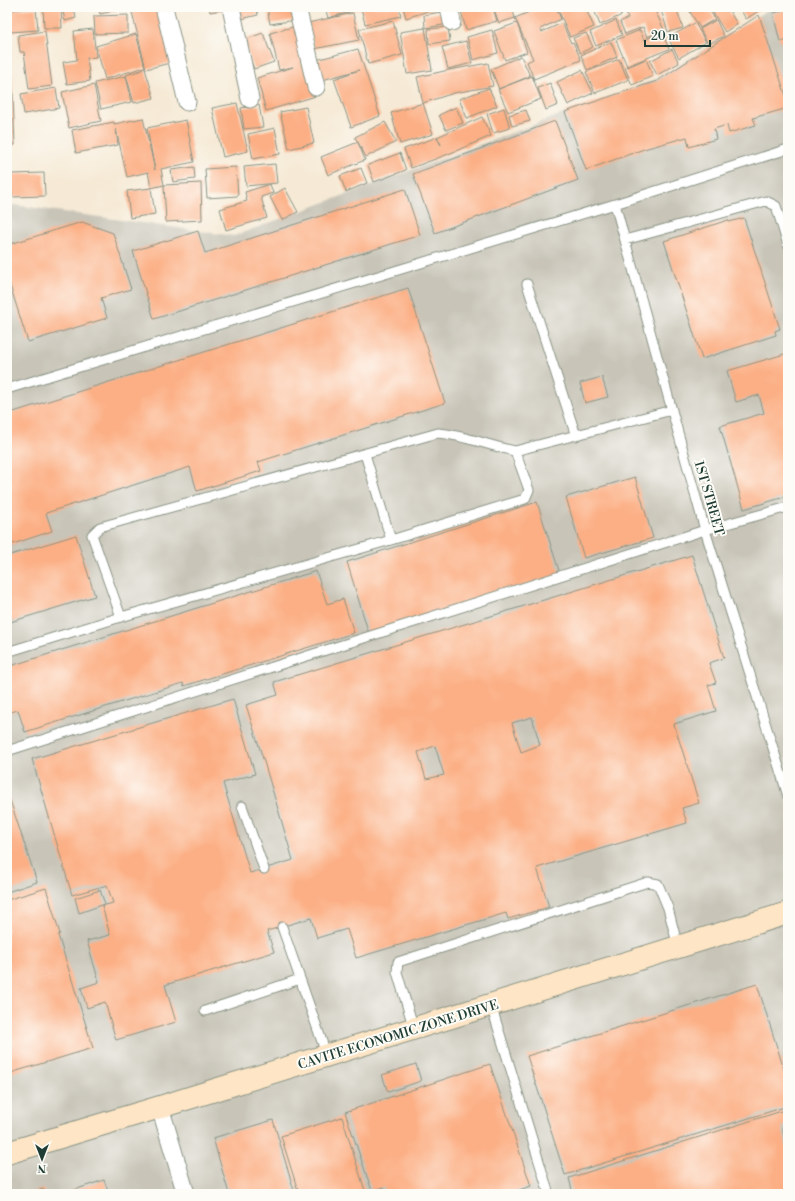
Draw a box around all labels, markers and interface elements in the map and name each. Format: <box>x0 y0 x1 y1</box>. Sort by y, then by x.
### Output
scale bar <box>645 22 710 48</box>
text: 20 m <box>651 29 679 44</box>
street label: 1ST STREET <box>691 459 727 538</box>
street label: CAVITE ECONOMIC ZONE DRIVE <box>296 997 501 1073</box>
north arrow <box>22 1139 62 1179</box>
text: N <box>37 1161 46 1175</box>

